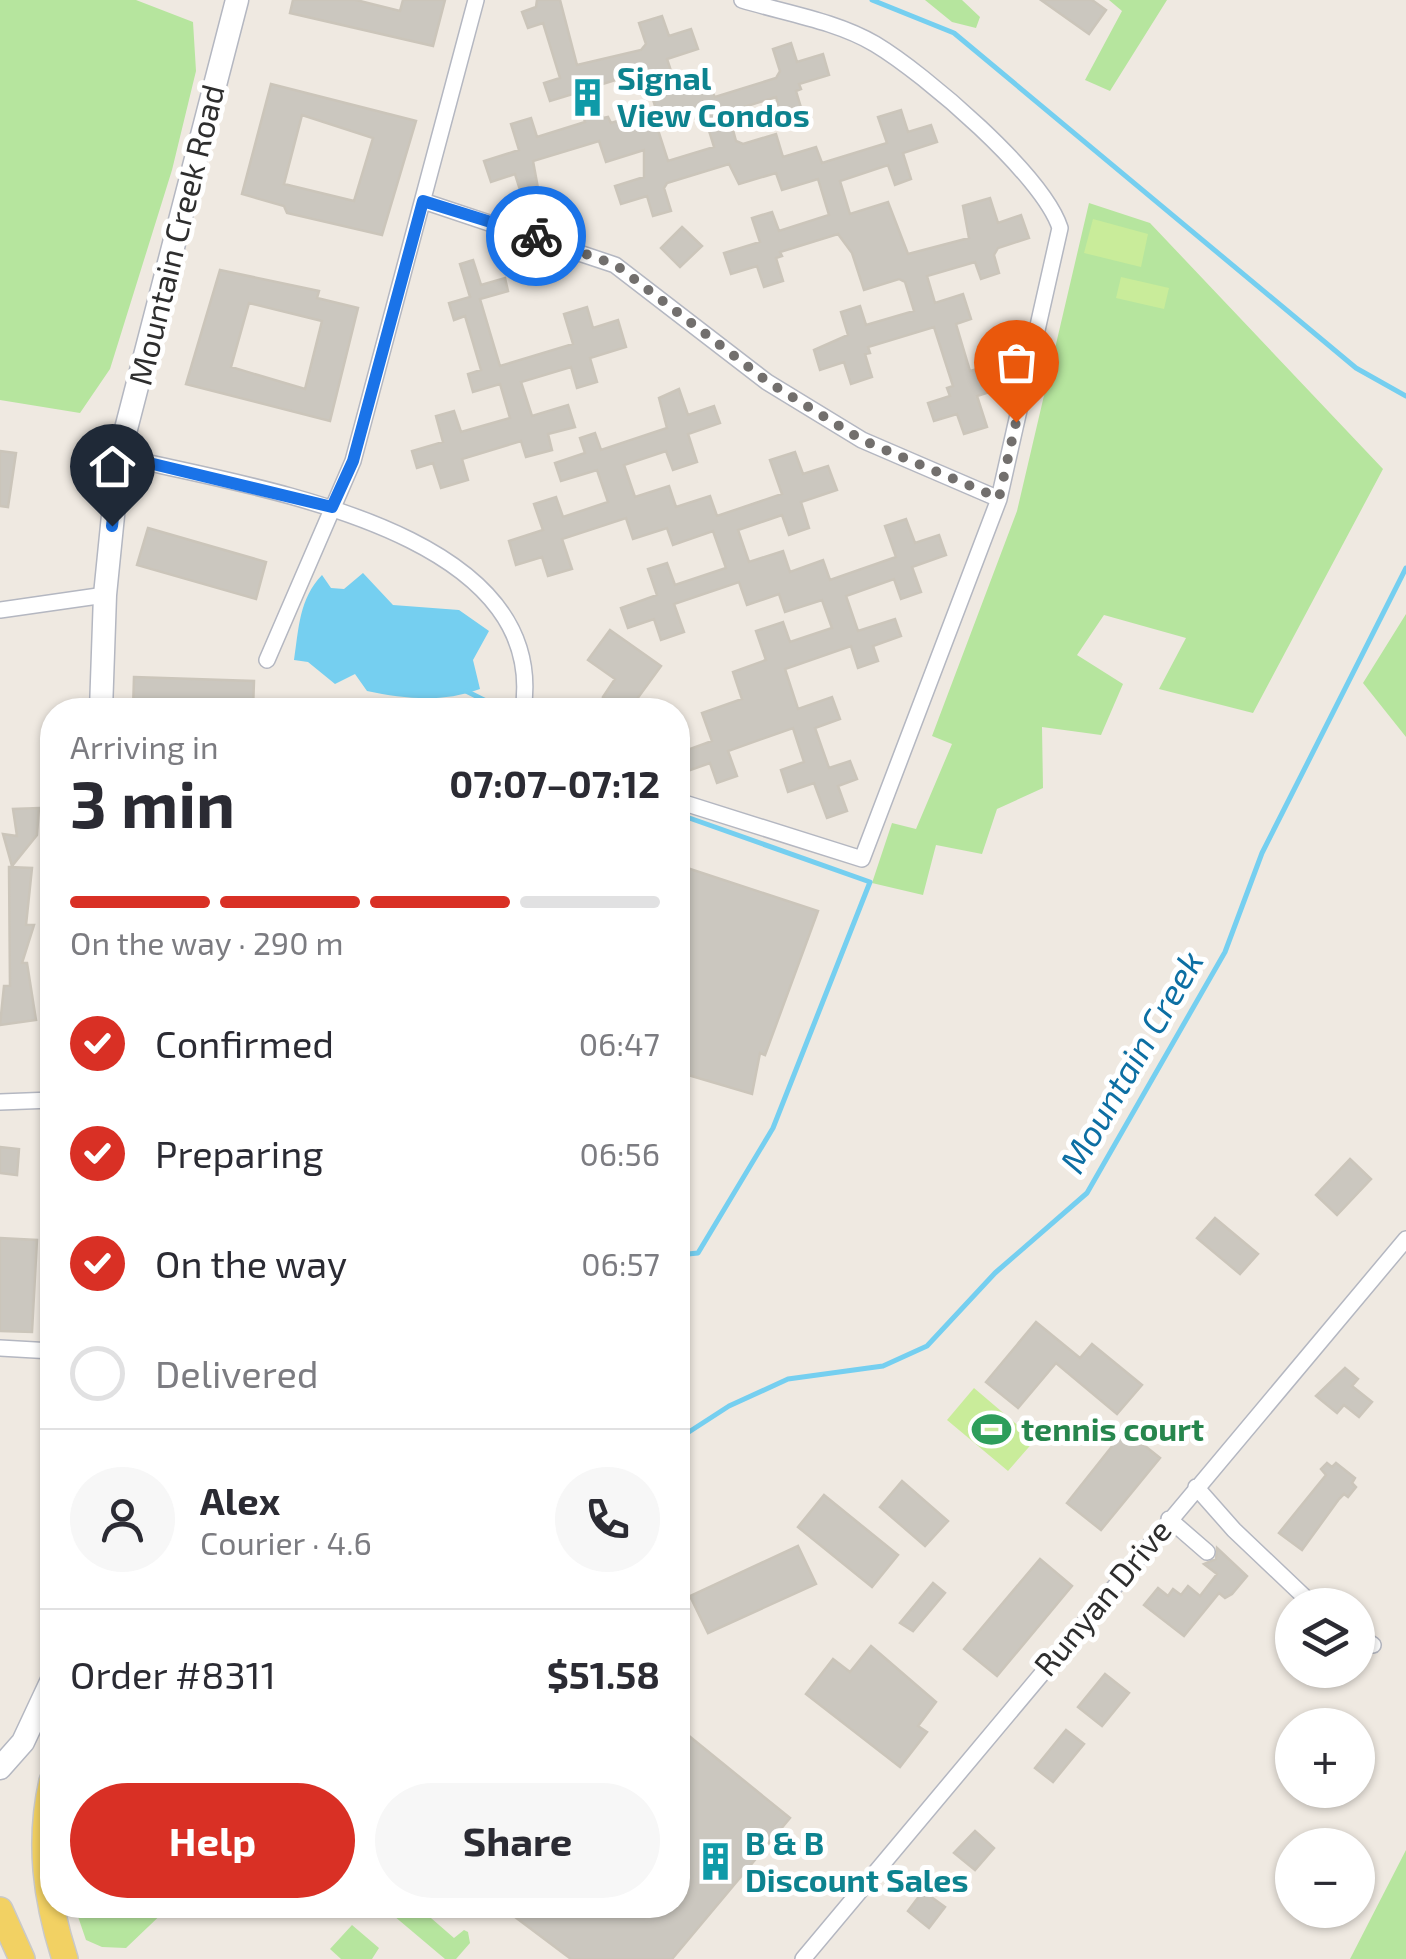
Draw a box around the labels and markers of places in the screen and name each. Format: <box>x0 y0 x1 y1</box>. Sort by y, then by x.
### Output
place label: Signal View Condos <box>617 58 810 133</box>
building icon: Signal View Condos <box>566 76 608 118</box>
pin <box>974 320 1059 423</box>
pin <box>70 424 155 527</box>
sports icon: tennis court <box>970 1409 1012 1451</box>
place label: tennis court <box>1021 1409 1204 1447</box>
place label: B & B Discount Sales <box>745 1823 968 1898</box>
building icon: B & B Discount Sales <box>694 1841 736 1883</box>

